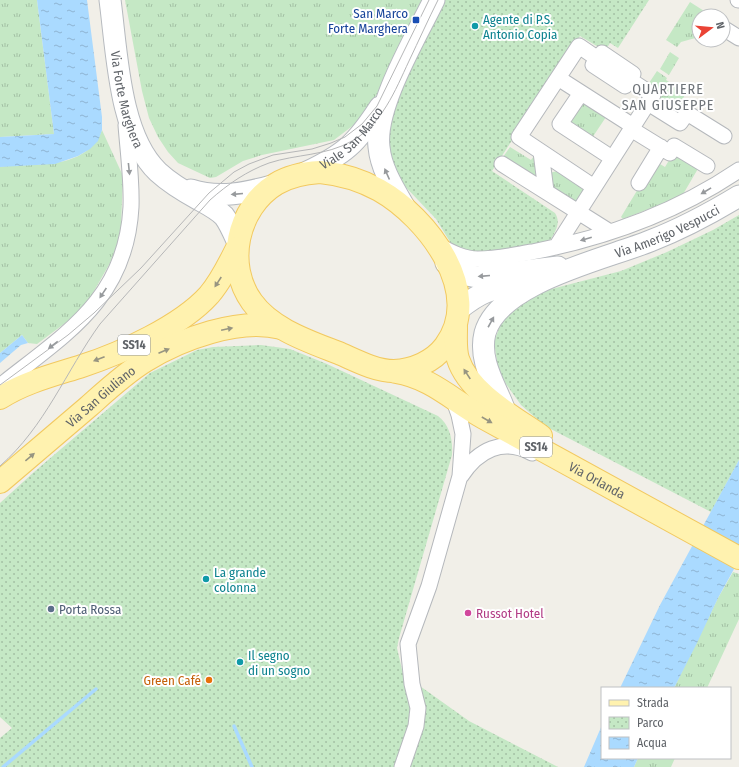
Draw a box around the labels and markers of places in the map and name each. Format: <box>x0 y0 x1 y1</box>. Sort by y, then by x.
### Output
place label: San Marco Forte Marghera <box>328 6 408 36</box>
place label: Agente di P.S. Antonio Copia <box>483 12 557 42</box>
marker: San Marco Forte Marghera <box>411 15 421 25</box>
marker: Agente di P.S. Antonio Copia <box>470 21 480 31</box>
place label: La grande colonna <box>214 565 266 595</box>
marker: La grande colonna <box>201 574 211 584</box>
place label: Porta Rossa <box>59 602 121 617</box>
marker: Porta Rossa <box>46 604 56 614</box>
place label: Russot Hotel <box>476 606 544 621</box>
marker: Russot Hotel <box>463 608 473 618</box>
place label: Il segno di un sogno <box>248 648 310 678</box>
marker: Il segno di un sogno <box>235 657 245 667</box>
place label: Green Café <box>144 673 201 688</box>
marker: Green Café <box>204 675 214 685</box>

